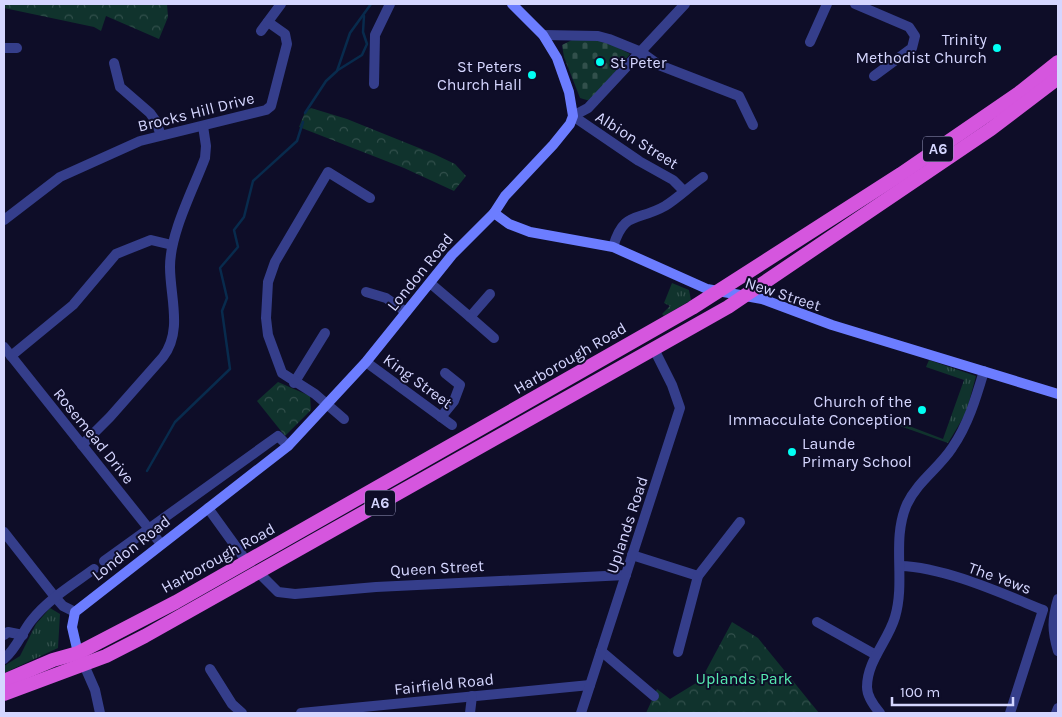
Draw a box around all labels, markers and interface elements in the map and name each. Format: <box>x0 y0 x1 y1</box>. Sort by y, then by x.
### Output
place label: Trinity Methodist Church <box>855 30 988 67</box>
marker: Trinity Methodist Church <box>991 42 1003 54</box>
place label: St Peter <box>610 53 667 72</box>
marker: St Peter <box>594 56 606 68</box>
place label: St Peters Church Hall <box>437 57 522 94</box>
marker: St Peters Church Hall <box>526 69 538 81</box>
street label: Brocks Hill Drive <box>136 88 256 136</box>
street label: Albion Street <box>592 107 682 173</box>
road number: A6 <box>923 136 953 162</box>
street label: London Road <box>383 229 457 315</box>
street label: New Street <box>743 273 823 315</box>
street label: Harborough Road <box>510 318 630 398</box>
street label: King Street <box>380 350 456 412</box>
street label: Rosemead Drive <box>50 384 138 488</box>
place label: Church of the Immacculate Conception <box>728 392 912 429</box>
marker: Church of the Immacculate Conception <box>916 404 928 416</box>
place label: Launde Primary School <box>802 434 912 471</box>
marker: Launde Primary School <box>786 446 798 458</box>
street label: Uplands Road <box>602 474 652 576</box>
road number: A6 <box>365 490 395 516</box>
street label: London Road <box>88 511 174 585</box>
street label: Harborough Road <box>158 519 278 597</box>
street label: Queen Street <box>390 556 484 580</box>
street label: The Yews <box>966 558 1034 598</box>
street label: Fairfield Road <box>393 669 495 699</box>
park label: Uplands Park <box>696 669 792 688</box>
scale bar <box>892 674 1013 706</box>
text: 100 m <box>900 683 940 701</box>

